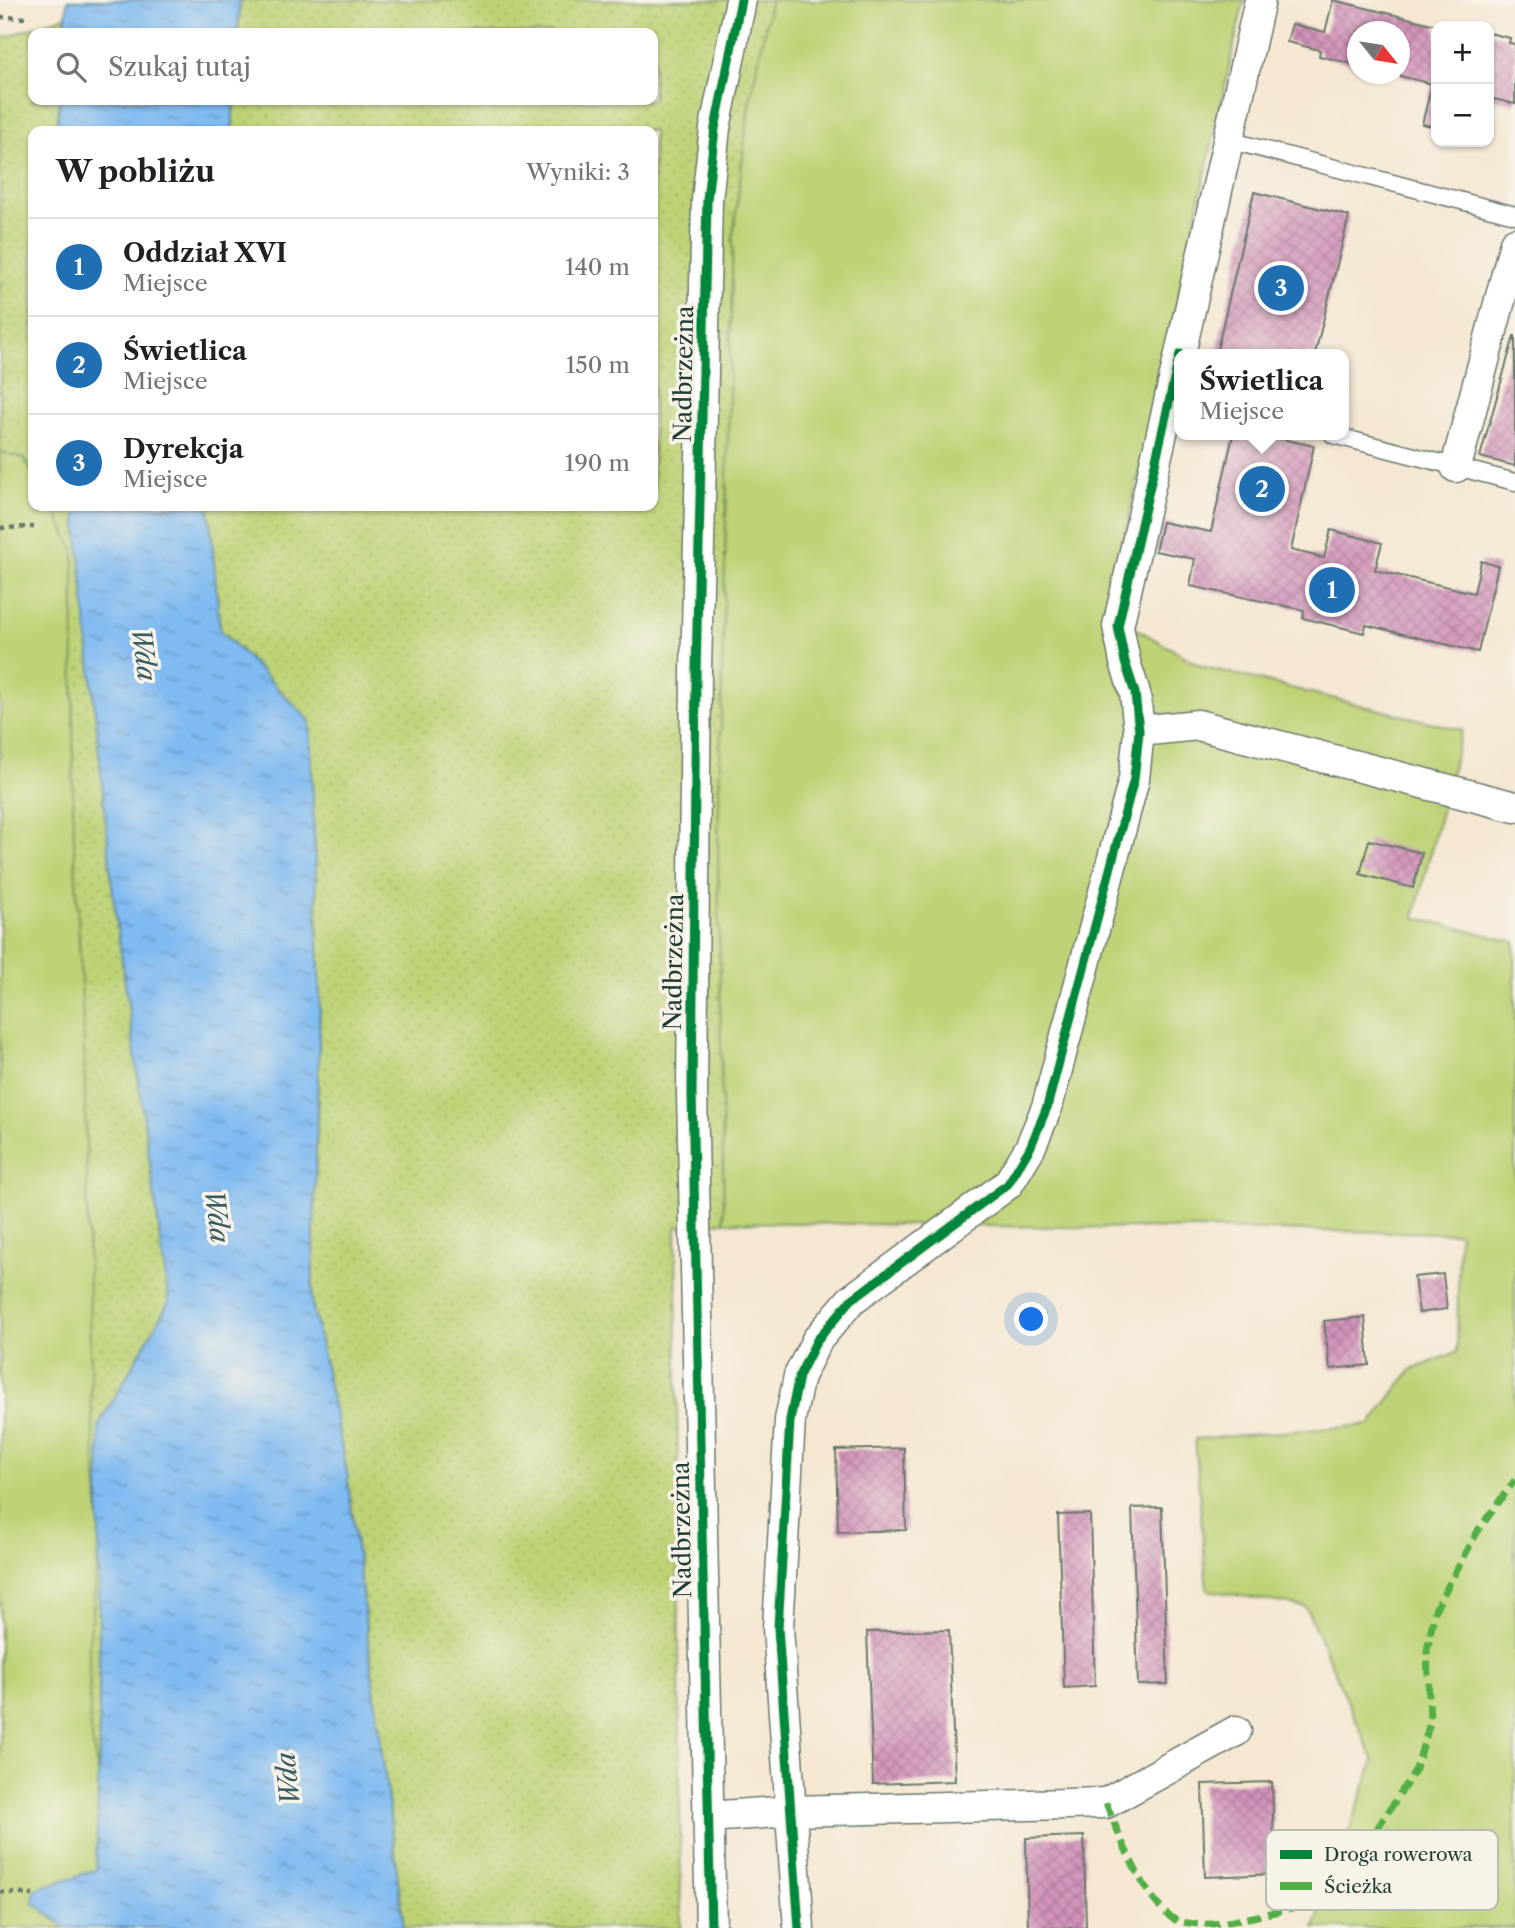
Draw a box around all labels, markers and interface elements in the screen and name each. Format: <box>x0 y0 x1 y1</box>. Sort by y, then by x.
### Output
north arrow <box>1347 21 1410 84</box>
map controls <box>1431 21 1494 147</box>
button: + <box>1431 21 1494 84</box>
search box <box>28 28 658 105</box>
icon: search <box>52 48 90 86</box>
text: Szukaj tutaj <box>108 51 251 83</box>
button: − <box>1431 84 1494 147</box>
text: W pobliżu <box>56 153 215 190</box>
text: Wyniki: 3 <box>526 158 630 186</box>
text: Oddział XVI <box>123 237 287 269</box>
text: 1 <box>74 253 84 281</box>
text: 140 m <box>565 253 630 281</box>
pin: 3 <box>1258 262 1304 314</box>
text: Miejsce <box>123 269 208 297</box>
street label: Nadbrzeżna <box>668 305 699 443</box>
text: Świetlica <box>123 335 247 367</box>
popup <box>1174 349 1349 440</box>
text: 2 <box>72 351 86 379</box>
text: 150 m <box>566 351 630 379</box>
text: Świetlica <box>1199 365 1324 397</box>
text: Miejsce <box>123 367 208 395</box>
text: Miejsce <box>1199 397 1284 425</box>
text: Dyrekcja <box>123 433 244 465</box>
text: 3 <box>73 449 86 477</box>
text: 190 m <box>565 449 630 477</box>
pin: 2 <box>1239 463 1285 515</box>
text: Miejsce <box>123 465 208 493</box>
pin: 1 <box>1309 564 1355 616</box>
water label: Wda <box>125 625 163 683</box>
street label: Nadbrzeżna <box>658 893 689 1031</box>
water label: Wda <box>198 1187 236 1245</box>
your location <box>1014 1302 1048 1336</box>
street label: Nadbrzeżna <box>666 1461 697 1599</box>
water label: Wda <box>269 1750 307 1807</box>
legend <box>1266 1830 1498 1910</box>
text: Droga rowerowa <box>1324 1843 1472 1866</box>
text: Ścieżka <box>1324 1875 1392 1898</box>

